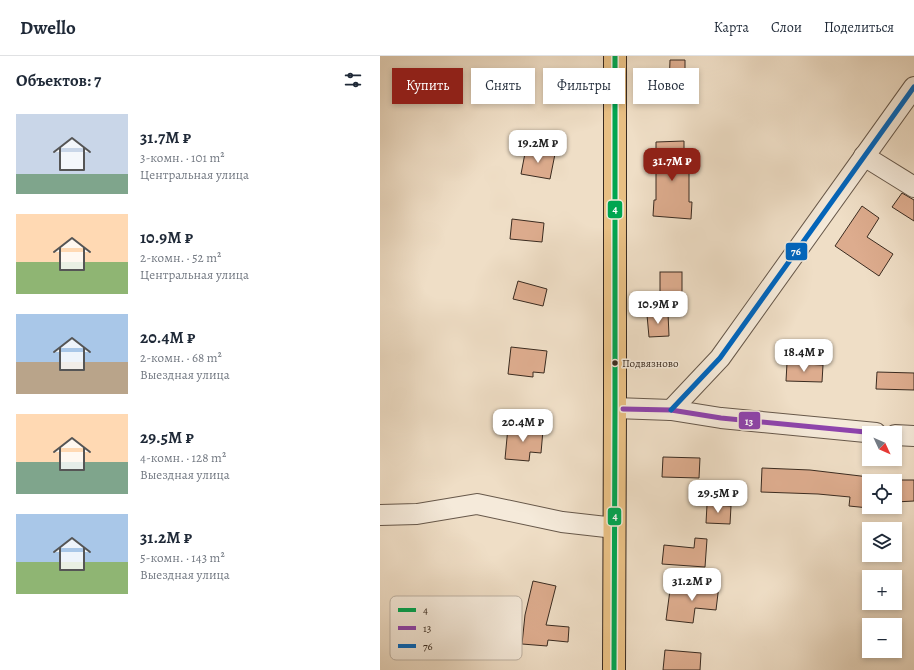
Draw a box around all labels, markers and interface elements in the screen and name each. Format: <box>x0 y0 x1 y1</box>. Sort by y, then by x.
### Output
text: Dwello <box>20 15 76 41</box>
text: Карта <box>714 18 749 37</box>
text: Слои <box>771 18 802 37</box>
text: Поделиться <box>824 18 894 37</box>
chip: Купить <box>392 68 463 104</box>
chip: Снять <box>471 68 535 104</box>
chip: Фильтры <box>543 68 625 104</box>
chip: Новое <box>633 68 699 104</box>
text: Объектов: 7 <box>16 69 101 92</box>
icon: filters <box>342 69 364 91</box>
text: 31.7M ₽ <box>140 126 191 149</box>
icon: home <box>48 130 96 178</box>
pin: 19.2M ₽ <box>501 130 575 164</box>
text: 19.2M ₽ <box>518 134 558 151</box>
pin: 31.7M ₽ <box>635 148 709 182</box>
text: 3-комн. · 101 m² <box>140 149 225 166</box>
text: 31.7M ₽ <box>652 152 692 169</box>
text: Центральная улица <box>140 166 249 183</box>
line badge: 4 <box>607 200 623 219</box>
text: 4 <box>612 202 618 217</box>
text: 10.9M ₽ <box>140 226 193 249</box>
icon: home <box>48 230 96 278</box>
line badge: 76 <box>785 242 808 261</box>
text: 76 <box>791 244 801 259</box>
text: 2-комн. · 52 m² <box>140 249 221 266</box>
text: Центральная улица <box>140 266 249 283</box>
pin: 10.9M ₽ <box>621 291 695 325</box>
text: 10.9M ₽ <box>638 295 678 312</box>
text: 20.4M ₽ <box>140 326 195 349</box>
icon: home <box>48 330 96 378</box>
pin: 18.4M ₽ <box>767 339 841 373</box>
text: 18.4M ₽ <box>784 343 824 360</box>
text: 2-комн. · 68 m² <box>140 349 222 366</box>
place label: Подвязново <box>622 356 679 371</box>
marker: Подвязново <box>610 358 620 368</box>
text: Выездная улица <box>140 366 230 383</box>
pin: 20.4M ₽ <box>486 409 560 443</box>
line badge: 13 <box>738 411 761 430</box>
text: 20.4M ₽ <box>502 413 544 430</box>
text: 13 <box>745 414 754 429</box>
text: 29.5M ₽ <box>140 426 194 449</box>
north arrow <box>862 426 902 466</box>
map controls <box>862 426 902 658</box>
icon: home <box>48 430 96 478</box>
text: 4-комн. · 128 m² <box>140 449 226 466</box>
text: Выездная улица <box>140 466 230 483</box>
button: locate <box>862 474 902 514</box>
pin: 29.5M ₽ <box>681 480 755 514</box>
text: 29.5M ₽ <box>697 484 739 501</box>
line badge: 4 <box>607 507 622 526</box>
text: 4 <box>612 509 618 524</box>
button: layers <box>862 522 902 562</box>
text: 31.2M ₽ <box>140 526 192 549</box>
icon: home <box>48 530 96 578</box>
text: 5-комн. · 143 m² <box>140 549 225 566</box>
text: Выездная улица <box>140 566 230 583</box>
pin: 31.2M ₽ <box>655 568 729 602</box>
button: + <box>862 570 902 610</box>
text: 31.2M ₽ <box>672 572 712 589</box>
legend <box>390 596 522 660</box>
text: 4 <box>423 603 428 618</box>
button: − <box>862 618 902 658</box>
text: 13 <box>423 621 431 636</box>
text: 76 <box>423 639 433 654</box>

